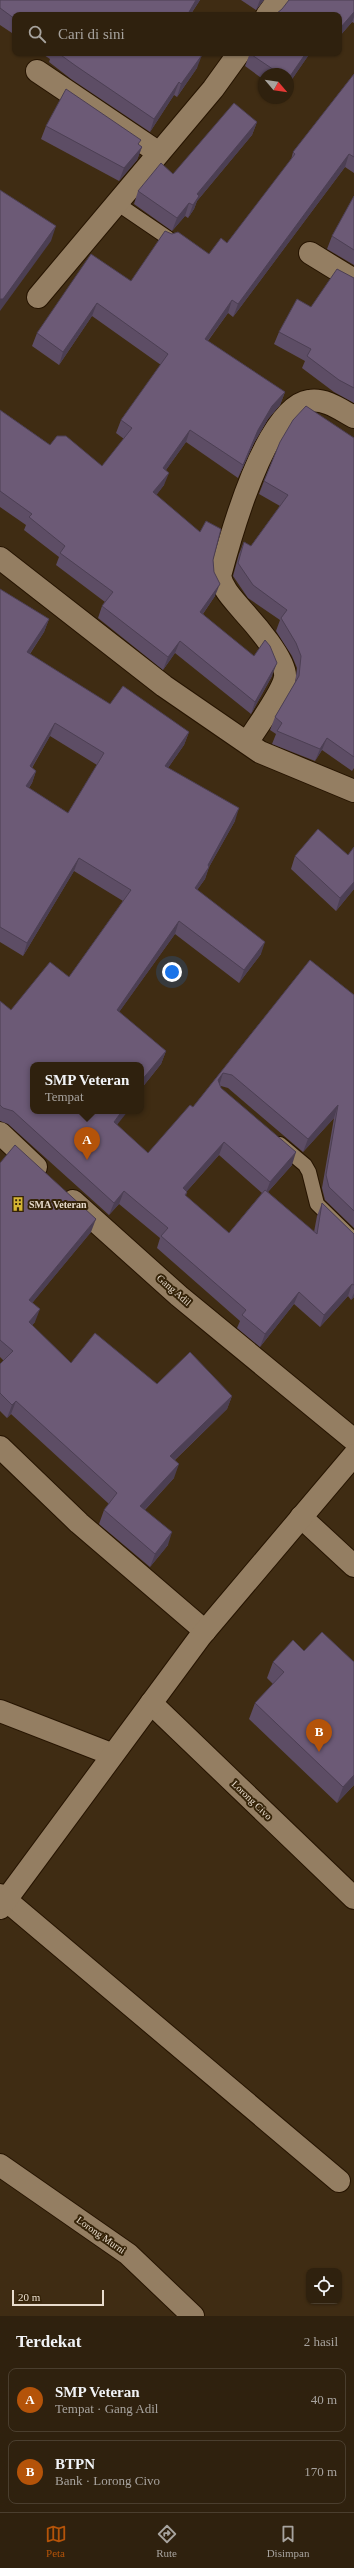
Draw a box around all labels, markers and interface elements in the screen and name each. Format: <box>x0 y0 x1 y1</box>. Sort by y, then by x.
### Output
search box <box>12 12 342 56</box>
icon: search <box>26 23 48 45</box>
text: Cari di sini <box>58 26 125 42</box>
north arrow <box>258 68 294 104</box>
your location <box>162 962 182 982</box>
popup <box>30 1062 144 1114</box>
text: SMP Veteran <box>45 1072 129 1088</box>
text: Tempat <box>45 1089 84 1104</box>
pin: A <box>74 1127 100 1160</box>
building icon: SMA Veteran <box>10 1196 26 1212</box>
place label: SMA Veteran <box>29 1199 87 1210</box>
street label: Gang Adil <box>155 1272 193 1308</box>
pin: B <box>306 1719 332 1752</box>
street label: Lorong Civo <box>230 1778 274 1822</box>
street label: Lorong Murni <box>75 2214 128 2256</box>
map controls <box>306 2268 342 2304</box>
button: locate <box>306 2268 342 2304</box>
scale bar <box>12 2288 104 2307</box>
text: 20 m <box>18 2291 40 2303</box>
text: Terdekat <box>16 2332 82 2351</box>
text: 2 hasil <box>304 2334 338 2349</box>
text: SMP Veteran <box>55 2384 140 2400</box>
text: A <box>25 2392 35 2407</box>
text: 40 m <box>311 2392 337 2407</box>
text: Tempat · Gang Adil <box>55 2401 158 2416</box>
text: BTPN <box>55 2456 95 2472</box>
text: B <box>26 2464 34 2479</box>
text: 170 m <box>304 2464 337 2479</box>
text: Bank · Lorong Civo <box>55 2473 160 2488</box>
tab: Peta <box>45 2523 67 2559</box>
tab: Rute <box>156 2523 178 2559</box>
tab: Disimpan <box>267 2523 309 2559</box>

